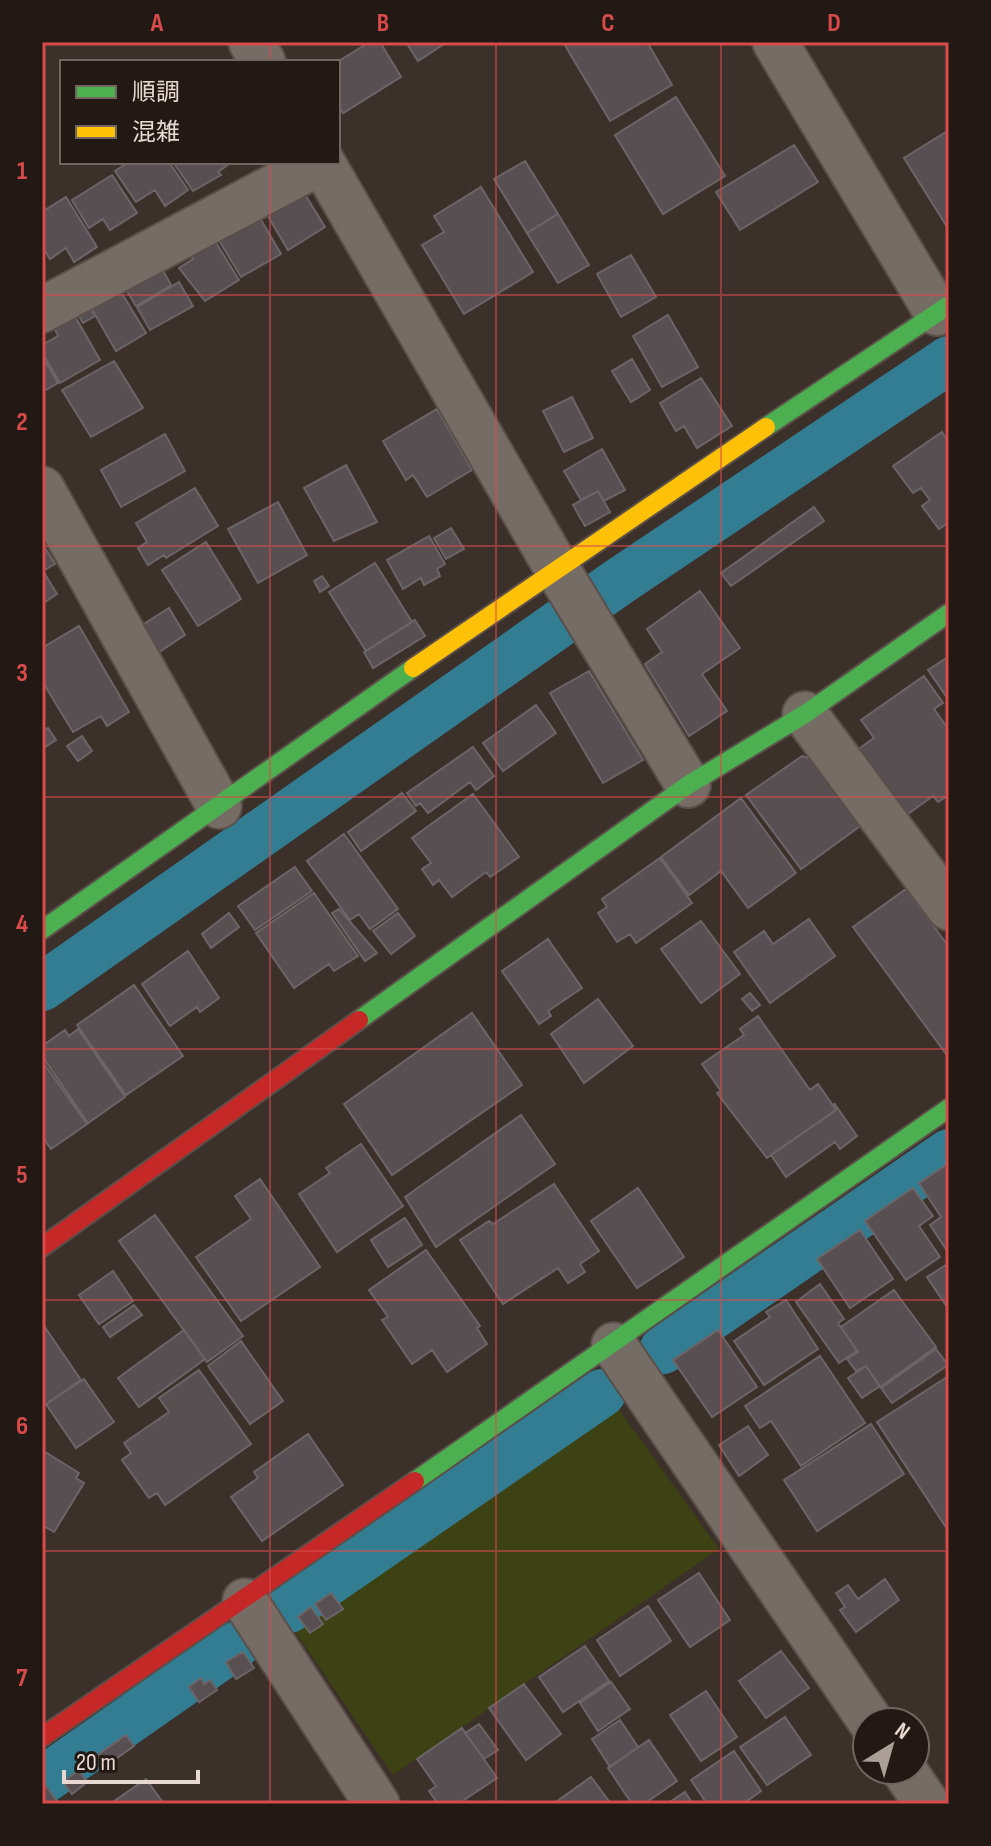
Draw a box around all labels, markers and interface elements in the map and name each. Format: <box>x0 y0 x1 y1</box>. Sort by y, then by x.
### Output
text: A <box>150 8 164 39</box>
text: B <box>377 8 389 39</box>
text: C <box>601 8 615 39</box>
text: D <box>827 8 841 39</box>
legend <box>60 60 340 164</box>
text: 順調 <box>132 78 180 107</box>
text: 混雑 <box>132 118 180 147</box>
text: 1 <box>17 156 27 187</box>
text: 2 <box>16 407 28 438</box>
text: 3 <box>16 658 28 689</box>
text: 4 <box>16 909 28 940</box>
text: 5 <box>16 1160 28 1191</box>
text: 6 <box>16 1411 28 1442</box>
text: 7 <box>16 1663 28 1694</box>
north arrow <box>851 1706 931 1786</box>
text: N <box>889 1717 915 1746</box>
scale bar <box>64 1734 198 1784</box>
text: 20 m <box>76 1748 116 1777</box>

